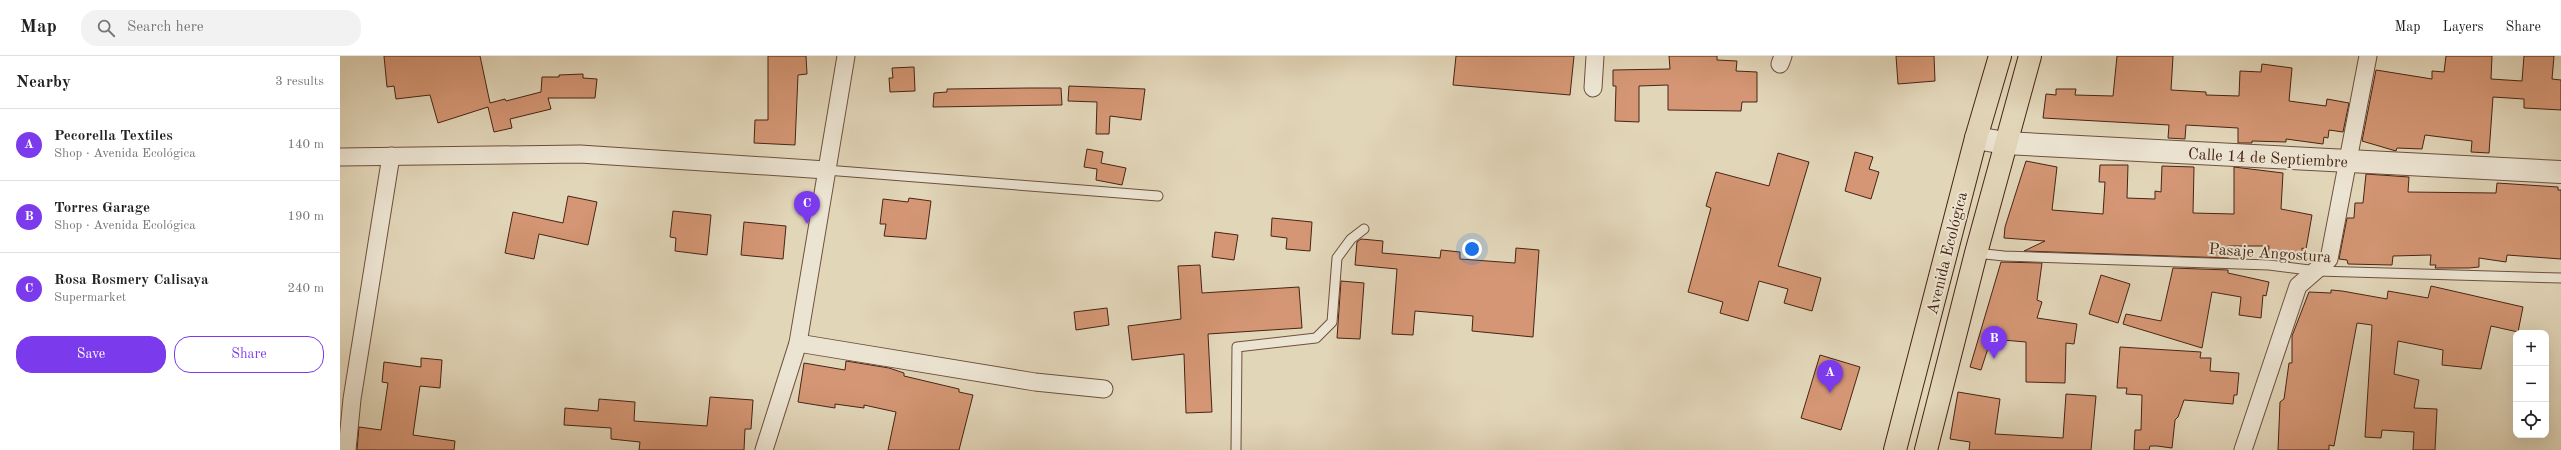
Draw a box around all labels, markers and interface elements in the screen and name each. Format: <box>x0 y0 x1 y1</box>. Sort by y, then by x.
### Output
search box <box>81 10 361 46</box>
icon: search <box>95 17 117 39</box>
text: Map <box>20 18 57 37</box>
text: Search here <box>127 20 204 35</box>
text: Map <box>2395 20 2421 34</box>
text: Layers <box>2443 20 2484 34</box>
text: Share <box>2506 20 2541 34</box>
text: Nearby <box>16 74 71 91</box>
text: 3 results <box>275 75 324 88</box>
text: Pecorella Textiles <box>54 129 173 144</box>
text: A <box>24 138 34 151</box>
text: 140 m <box>287 138 324 151</box>
text: Shop · Avenida Ecológica <box>54 147 196 160</box>
street label: Calle 14 de Septiembre <box>2188 147 2348 171</box>
street label: Avenida Ecológica <box>1925 190 1971 317</box>
pin: C <box>794 191 820 224</box>
text: Torres Garage <box>54 201 150 216</box>
text: B <box>24 210 34 223</box>
text: 190 m <box>287 210 324 223</box>
text: Shop · Avenida Ecológica <box>54 219 196 232</box>
your location <box>1462 239 1482 259</box>
street label: Pasaje Angostura <box>2208 242 2332 266</box>
text: Rosa Rosmery Calisaya <box>54 273 209 288</box>
text: C <box>25 282 33 295</box>
text: 240 m <box>287 282 324 295</box>
text: Supermarket <box>54 291 126 304</box>
pin: B <box>1981 326 2007 359</box>
map controls <box>2513 330 2549 438</box>
button: + <box>2513 330 2549 366</box>
button: Save <box>16 336 166 373</box>
button: Share <box>174 336 324 373</box>
pin: A <box>1817 360 1843 393</box>
button: − <box>2513 366 2549 402</box>
button: locate <box>2513 402 2549 438</box>

